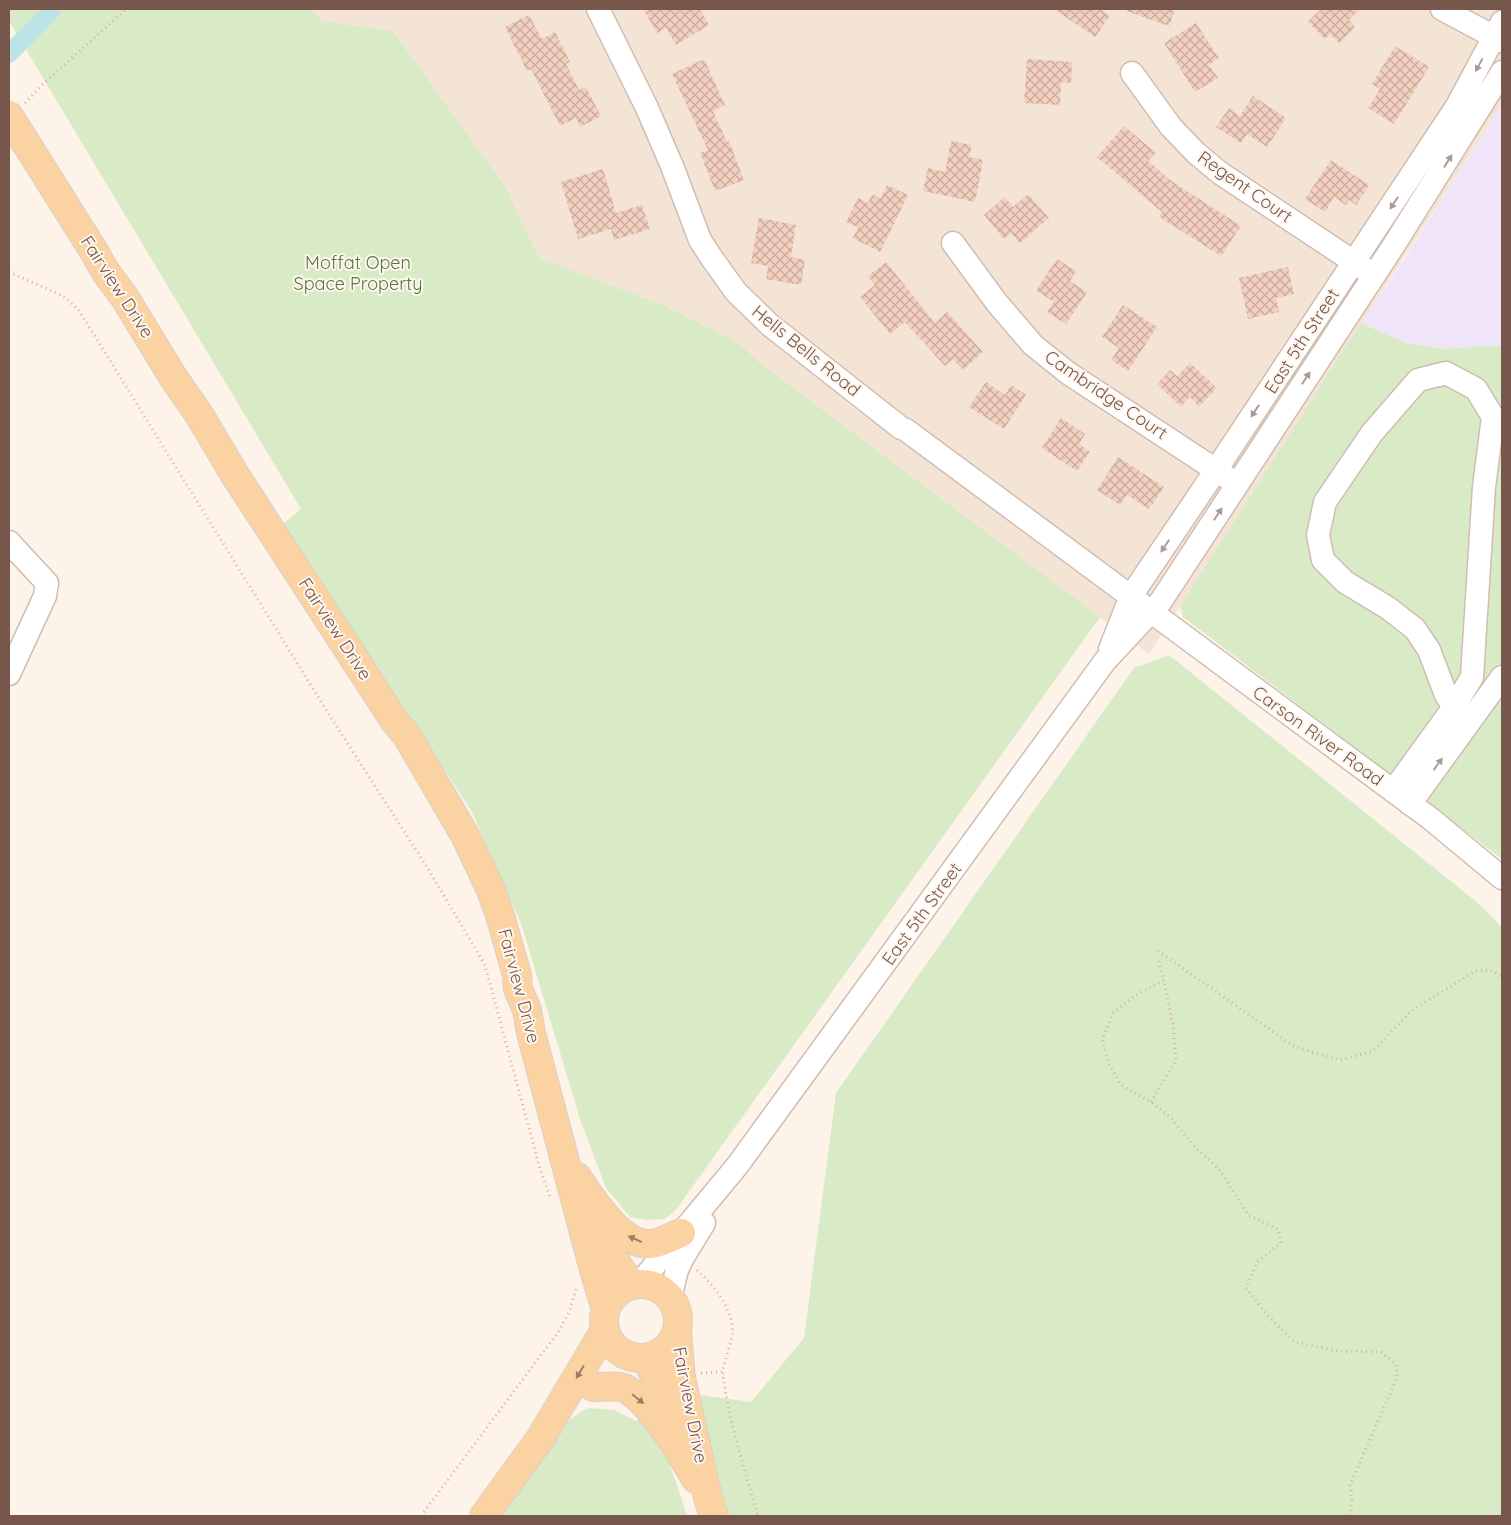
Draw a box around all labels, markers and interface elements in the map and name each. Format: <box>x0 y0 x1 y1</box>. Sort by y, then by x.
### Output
one-way arrow <box>1475 58 1483 72</box>
street label: Regent Court <box>1193 146 1297 228</box>
one-way arrow <box>1443 154 1452 167</box>
one-way arrow <box>1389 196 1398 210</box>
street label: Fairview Drive <box>76 231 159 342</box>
park label: Moffat Open Space Property <box>294 251 422 295</box>
street label: East 5th Street <box>1259 284 1344 398</box>
street label: Hells Bells Road <box>747 300 865 401</box>
street label: Cambridge Court <box>1040 345 1172 444</box>
one-way arrow <box>1302 371 1311 384</box>
one-way arrow <box>1251 404 1260 418</box>
one-way arrow <box>1213 507 1222 521</box>
one-way arrow <box>1160 539 1170 553</box>
street label: Fairview Drive <box>294 573 377 684</box>
street label: Carson River Road <box>1248 680 1388 791</box>
one-way arrow <box>1433 757 1443 771</box>
street label: East 5th Street <box>877 858 966 969</box>
street label: Fairview Drive <box>493 926 546 1046</box>
one-way arrow <box>628 1235 642 1243</box>
street label: Fairview Drive <box>668 1345 713 1465</box>
one-way arrow <box>575 1365 584 1379</box>
one-way arrow <box>631 1394 644 1405</box>

